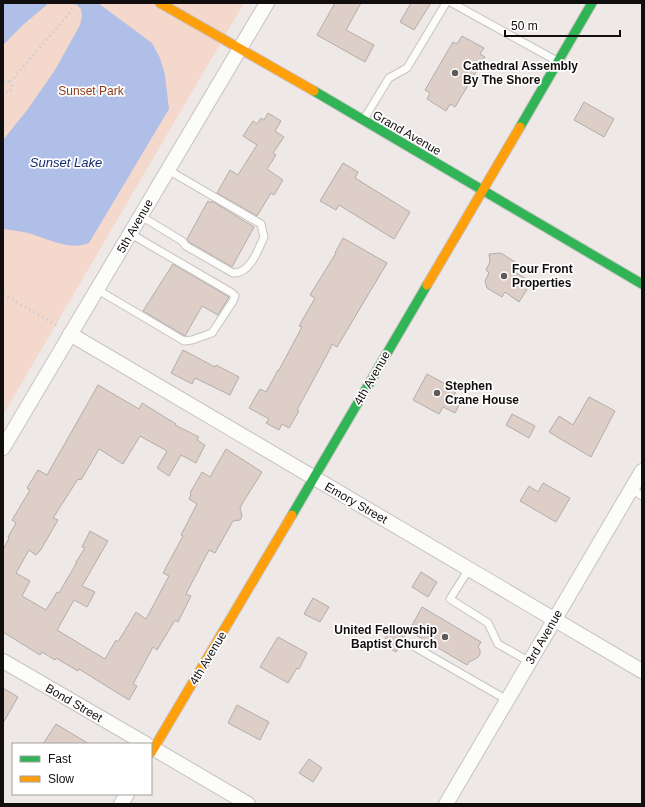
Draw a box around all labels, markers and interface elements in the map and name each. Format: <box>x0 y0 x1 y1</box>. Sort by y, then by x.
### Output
scale bar <box>505 12 620 38</box>
text: 50 m <box>511 19 538 33</box>
place label: Cathedral Assembly By The Shore <box>463 59 578 87</box>
marker: Cathedral Assembly By The Shore <box>450 68 460 78</box>
park label: Sunset Park <box>58 84 125 98</box>
street label: Grand Avenue <box>370 108 444 158</box>
water label: Sunset Lake <box>30 155 102 170</box>
street label: 5th Avenue <box>114 196 156 255</box>
place label: Four Front Properties <box>512 262 573 290</box>
marker: Four Front Properties <box>499 271 509 281</box>
street label: 4th Avenue <box>351 348 393 407</box>
place label: Stephen Crane House <box>445 379 519 407</box>
marker: Stephen Crane House <box>432 388 442 398</box>
street label: Emory Street <box>322 479 390 527</box>
street label: 3rd Avenue <box>523 607 565 667</box>
place label: United Fellowship Baptist Church <box>334 623 437 651</box>
street label: 4th Avenue <box>187 628 230 687</box>
marker: United Fellowship Baptist Church <box>440 632 450 642</box>
street label: Bond Street <box>43 681 106 725</box>
legend <box>12 743 152 795</box>
text: Fast <box>48 752 72 766</box>
text: Slow <box>48 772 74 786</box>

